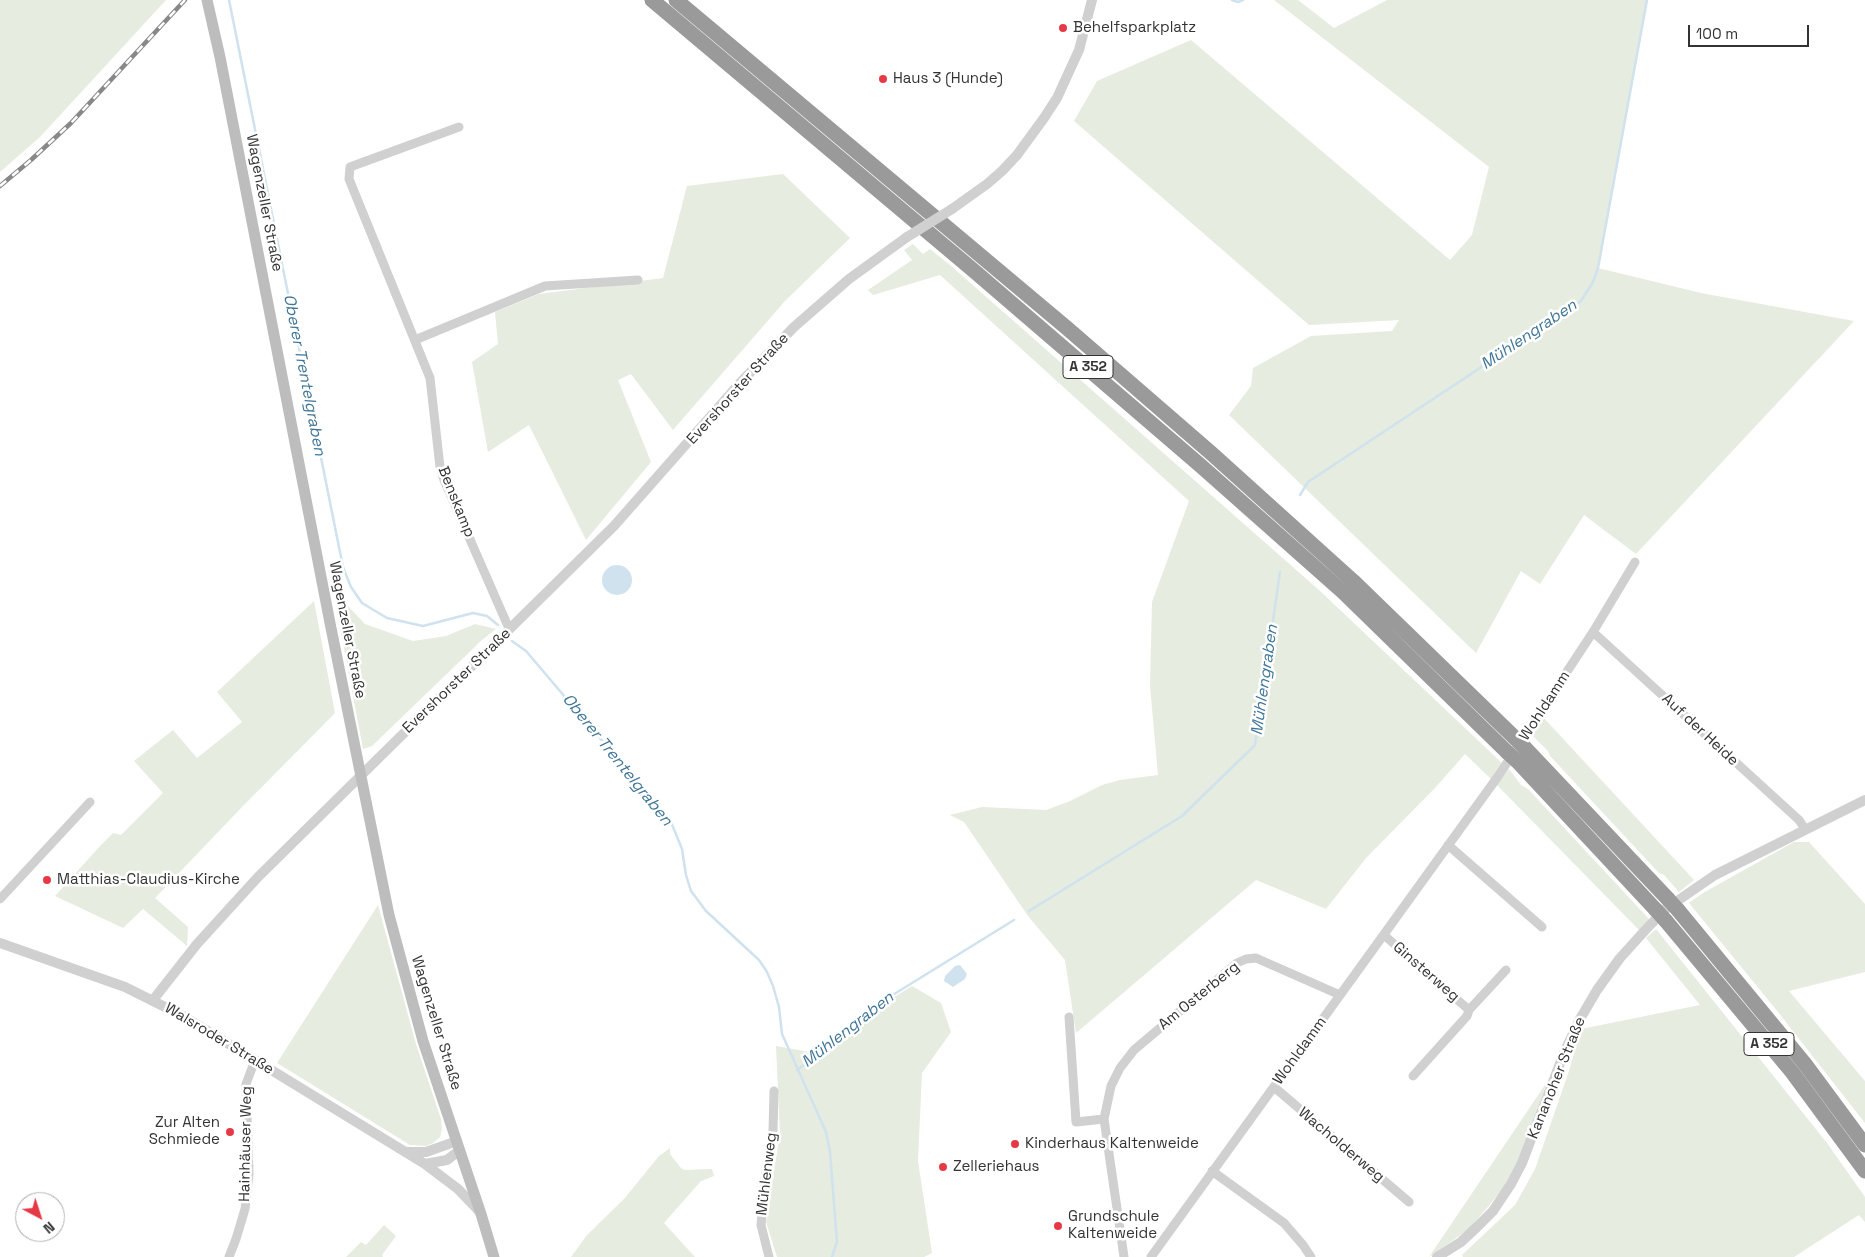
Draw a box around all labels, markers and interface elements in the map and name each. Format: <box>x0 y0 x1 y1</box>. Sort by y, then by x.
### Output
scale bar <box>1690 15 1811 47</box>
place label: Behelfsparkplatz <box>1073 19 1196 37</box>
marker: Behelfsparkplatz <box>1057 22 1069 34</box>
text: 100 m <box>1696 24 1738 43</box>
place label: Haus 3 (Hunde) <box>893 70 1003 88</box>
marker: Haus 3 (Hunde) <box>877 73 889 85</box>
street label: Wagenzeller Straße <box>242 133 286 273</box>
water label: Oberer Trentelgraben <box>279 293 329 457</box>
water label: Mühlengraben <box>1477 296 1581 374</box>
street label: Evershorster Straße <box>683 330 793 448</box>
road number: A 352 <box>1063 356 1113 378</box>
street label: Benskamp <box>434 464 478 540</box>
street label: Wagenzeller Straße <box>325 560 369 700</box>
water label: Mühlengraben <box>1248 623 1282 737</box>
street label: Evershorster Straße <box>399 625 515 737</box>
street label: Wohldamm <box>1516 668 1574 744</box>
water label: Oberer Trentelgraben <box>558 690 676 830</box>
street label: Auf der Heide <box>1658 690 1742 770</box>
place label: Matthias-Claudius-Kirche <box>57 871 240 889</box>
marker: Matthias-Claudius-Kirche <box>41 874 53 886</box>
street label: Ginsterweg <box>1389 938 1463 1006</box>
street label: Wagenzeller Straße <box>407 954 465 1092</box>
street label: Am Osterberg <box>1155 958 1243 1034</box>
water label: Mühlengraben <box>798 988 898 1072</box>
street label: Walsroder Straße <box>161 999 277 1079</box>
street label: Wohldamm <box>1269 1014 1331 1088</box>
street label: Kananoher Straße <box>1524 1014 1590 1142</box>
road number: A 352 <box>1744 1032 1794 1056</box>
street label: Hainhäuser Weg <box>236 1086 256 1202</box>
street label: Wacholderweg <box>1294 1104 1388 1186</box>
place label: Zur Alten Schmiede <box>149 1114 220 1149</box>
marker: Zur Alten Schmiede <box>224 1126 236 1138</box>
street label: Mühlenweg <box>753 1132 781 1216</box>
place label: Kinderhaus Kaltenweide <box>1025 1135 1199 1153</box>
marker: Kinderhaus Kaltenweide <box>1009 1138 1021 1150</box>
place label: Zelleriehaus <box>953 1158 1039 1176</box>
marker: Zelleriehaus <box>937 1161 949 1173</box>
north arrow <box>15 1192 65 1242</box>
place label: Grundschule Kaltenweide <box>1068 1208 1159 1243</box>
text: N <box>40 1218 58 1238</box>
marker: Grundschule Kaltenweide <box>1052 1220 1064 1232</box>

